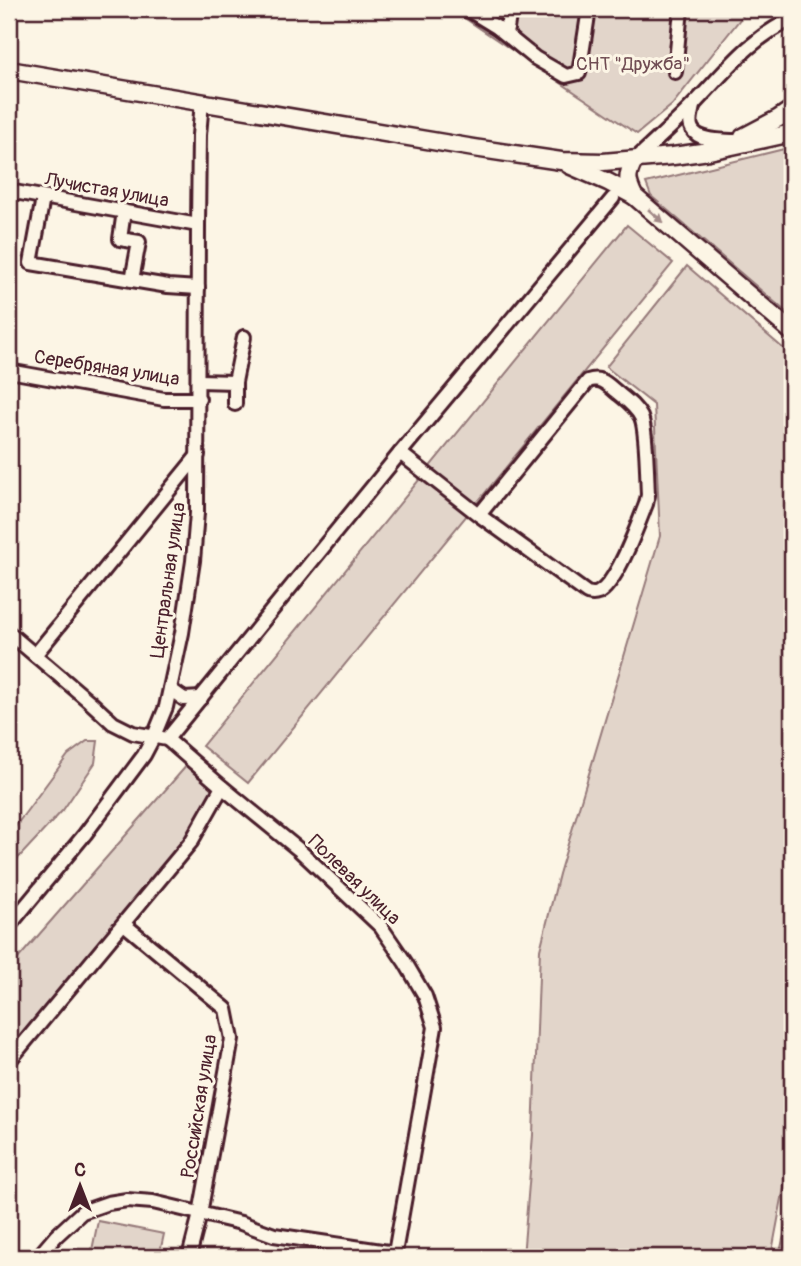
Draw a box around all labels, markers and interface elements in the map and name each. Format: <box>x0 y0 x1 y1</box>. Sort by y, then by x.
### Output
park label: СНТ "Дружба" <box>576 52 690 76</box>
street label: Лучистая улица <box>42 167 171 213</box>
one-way arrow <box>648 208 665 223</box>
street label: Серебряная улица <box>32 345 181 391</box>
street label: Центральная улица <box>145 501 191 660</box>
street label: Полевая улица <box>303 830 406 930</box>
street label: Российская улица <box>176 1032 222 1180</box>
north arrow <box>46 1150 116 1220</box>
text: С <box>74 1158 86 1182</box>

